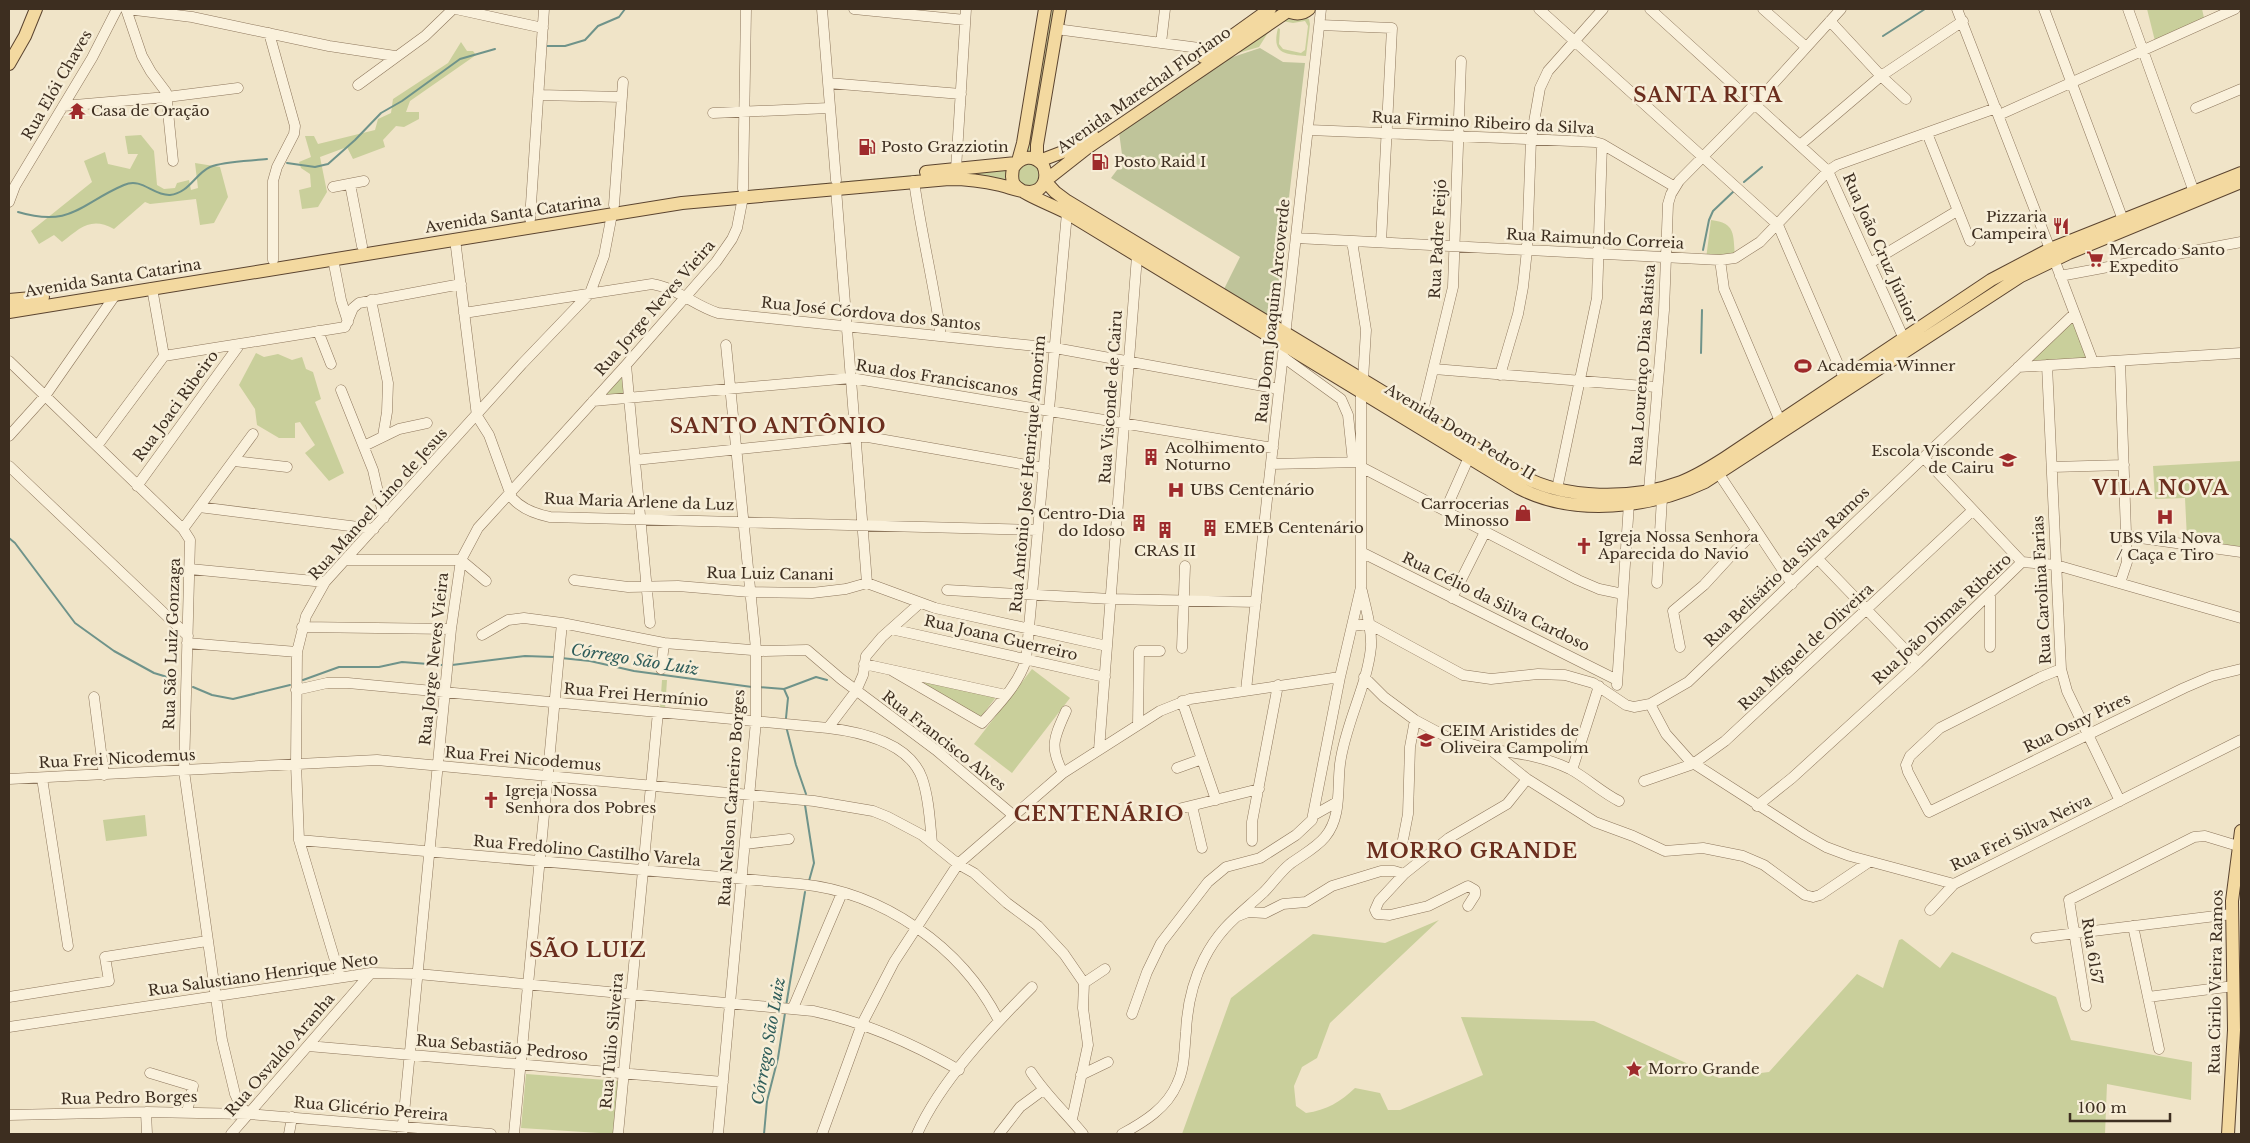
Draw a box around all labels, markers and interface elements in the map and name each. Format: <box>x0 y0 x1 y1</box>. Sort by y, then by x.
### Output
street label: Avenida Marechal Floriano <box>1052 22 1234 158</box>
street label: Rua Elói Chaves <box>17 26 96 143</box>
district label: SANTA RITA <box>1633 83 1783 107</box>
temple icon: Casa de Oração <box>67 101 87 121</box>
place label: Casa de Oração <box>91 101 210 120</box>
street label: Rua Firmino Ribeiro da Silva <box>1371 107 1596 138</box>
fuel station icon: Posto Grazziotin <box>857 137 877 157</box>
place label: Posto Grazziotin <box>881 137 1009 156</box>
fuel station icon: Posto Raid I <box>1090 152 1110 172</box>
place label: Posto Raid I <box>1114 152 1206 171</box>
street label: Rua João Cruz Júnior <box>1839 170 1922 326</box>
street label: Rua Padre Feijó <box>1425 178 1450 300</box>
street label: Avenida Santa Catarina <box>423 190 603 237</box>
street label: Rua Dom Joaquim Arcoverde <box>1251 198 1294 424</box>
place label: Pizzaria Campeira <box>1971 207 2048 243</box>
restaurant icon: Pizzaria Campeira <box>2051 216 2071 236</box>
street label: Rua Raimundo Correia <box>1506 224 1685 253</box>
street label: Rua Jorge Neves Vieira <box>590 235 719 380</box>
place label: Mercado Santo Expedito <box>2109 240 2225 276</box>
supermarket icon: Mercado Santo Expedito <box>2085 249 2105 269</box>
street label: Avenida Santa Catarina <box>23 254 203 301</box>
street label: Rua Lourenço Dias Batista <box>1626 263 1659 467</box>
street label: Rua José Córdova dos Santos <box>760 293 982 335</box>
street label: Rua Visconde de Cairu <box>1095 309 1126 484</box>
street label: Rua Antônio José Henrique Amorim <box>1006 334 1049 613</box>
street label: Rua Joaci Ribeiro <box>129 346 222 465</box>
street label: Rua dos Franciscanos <box>854 355 1020 400</box>
sports icon: Academia Winner <box>1793 356 1813 376</box>
place label: Academia Winner <box>1816 356 1956 375</box>
street label: Avenida Dom Pedro II <box>1381 379 1539 484</box>
district label: SANTO ANTÔNIO <box>670 413 886 438</box>
street label: Rua Manoel Lino de Jesus <box>304 424 451 584</box>
place label: Acolhimento Noturno <box>1164 438 1265 474</box>
place label: Escola Visconde de Cairu <box>1871 441 1994 477</box>
building icon: Acolhimento Noturno <box>1141 447 1161 467</box>
school or university icon: Escola Visconde de Cairu <box>1998 450 2018 470</box>
district label: VILA NOVA <box>2092 476 2229 500</box>
hospital icon: UBS Centenário <box>1166 480 1186 500</box>
place label: UBS Centenário <box>1190 480 1315 499</box>
street label: Rua Belisário da Silva Ramos <box>1700 482 1873 651</box>
street label: Rua Maria Arlene da Luz <box>544 489 735 514</box>
place label: Carrocerias Minosso <box>1421 494 1509 530</box>
shop icon: Carrocerias Minosso <box>1513 503 1533 523</box>
place label: Centro-Dia do Idoso <box>1038 504 1126 540</box>
hospital icon: UBS Vila Nova / Caça e Tiro <box>2155 507 2175 527</box>
building icon: Centro-Dia do Idoso <box>1129 513 1149 533</box>
street label: Rua Carolina Farias <box>2028 515 2055 665</box>
building icon: EMEB Centenário <box>1200 518 1220 538</box>
place label: EMEB Centenário <box>1224 518 1364 537</box>
building icon: CRAS II <box>1155 520 1175 540</box>
place label: Igreja Nossa Senhora Aparecida do Navio <box>1597 527 1759 563</box>
place label: UBS Vila Nova / Caça e Tiro <box>2109 528 2222 564</box>
church icon: Igreja Nossa Senhora Aparecida do Navio <box>1574 536 1594 556</box>
place label: CRAS II <box>1134 541 1196 560</box>
street label: Rua Célio da Silva Cardoso <box>1399 548 1593 655</box>
street label: Rua João Dimas Ribeiro <box>1868 549 2015 688</box>
street label: Rua São Luiz Gonzaga <box>159 557 184 730</box>
street label: Rua Luiz Canani <box>706 563 834 584</box>
street label: Rua Jorge Neves Vieira <box>415 571 452 746</box>
street label: Rua Miguel de Oliveira <box>1734 579 1878 714</box>
street label: Rua Joana Guerreiro <box>922 611 1080 664</box>
water label: Córrego São Luiz <box>570 639 700 679</box>
street label: Rua Frei Hermínio <box>563 679 709 710</box>
street label: Rua Francisco Alves <box>879 686 1010 795</box>
street label: Rua Osny Pires <box>2020 688 2133 757</box>
street label: Rua Nelson Carneiro Borges <box>714 689 749 907</box>
place label: CEIM Aristides de Oliveira Campolim <box>1440 721 1589 757</box>
school or university icon: CEIM Aristides de Oliveira Campolim <box>1416 730 1436 750</box>
street label: Rua Frei Nicodemus <box>444 742 602 775</box>
street label: Rua Frei Nicodemus <box>38 745 196 772</box>
place label: Igreja Nossa Senhora dos Pobres <box>505 781 656 817</box>
church icon: Igreja Nossa Senhora dos Pobres <box>481 790 501 810</box>
street label: Rua Frei Silva Neiva <box>1947 790 2095 875</box>
district label: CENTENÁRIO <box>1014 801 1184 826</box>
street label: Rua Fredolino Castilho Varela <box>473 831 702 870</box>
district label: MORRO GRANDE <box>1366 839 1578 863</box>
street label: Rua Cirilo Vieira Ramos <box>2204 889 2227 1075</box>
street label: Rua 6157 <box>2078 916 2107 986</box>
district label: SÃO LUIZ <box>529 937 647 962</box>
street label: Rua Salustiano Henrique Neto <box>147 949 379 1000</box>
street label: Rua Túlio Silveira <box>596 971 627 1110</box>
water label: Córrego São Luiz <box>747 976 789 1106</box>
street label: Rua Osvaldo Aranha <box>221 989 339 1120</box>
street label: Rua Sebastião Pedroso <box>415 1031 589 1065</box>
place icon: Morro Grande <box>1624 1059 1644 1079</box>
place label: Morro Grande <box>1648 1059 1760 1078</box>
street label: Rua Pedro Borges <box>60 1087 198 1108</box>
scale bar <box>2070 1090 2170 1122</box>
street label: Rua Glicério Pereira <box>293 1092 450 1125</box>
text: 100 m <box>2078 1098 2127 1117</box>

